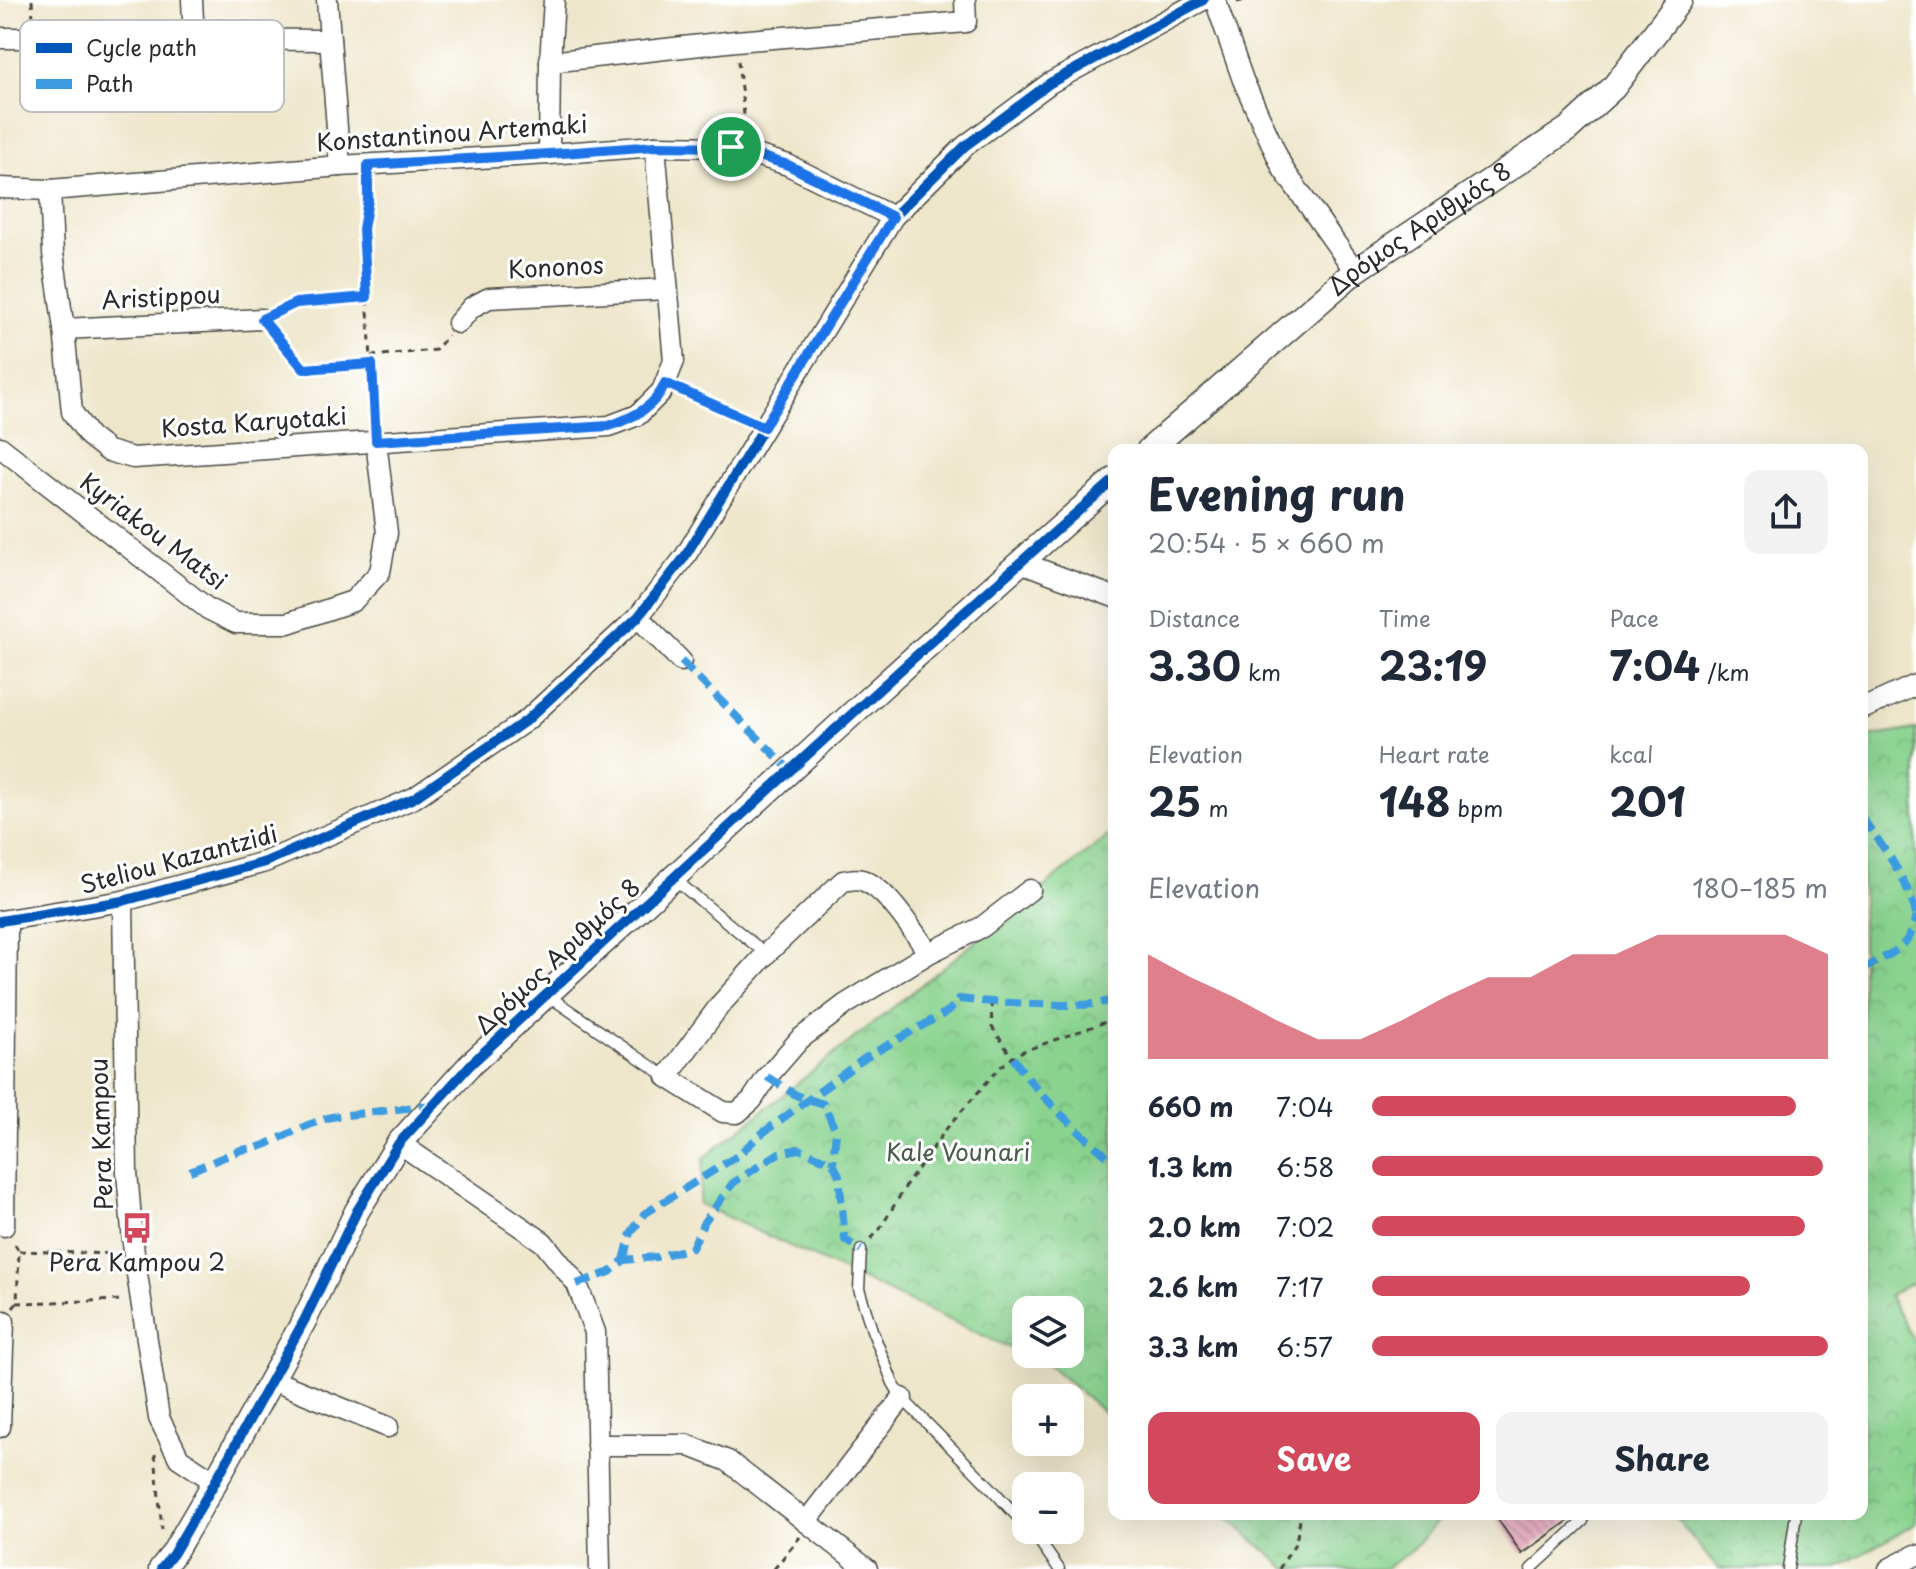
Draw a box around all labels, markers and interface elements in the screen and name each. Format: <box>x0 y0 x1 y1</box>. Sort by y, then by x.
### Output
legend <box>20 20 284 112</box>
text: Cycle path <box>86 30 197 63</box>
text: Path <box>86 66 134 99</box>
street label: Konstantinou Artemaki <box>315 105 589 159</box>
pin <box>697 113 765 181</box>
icon: arrive <box>709 125 753 169</box>
street label: Δρόμος Αριθμός 8 <box>1319 152 1517 303</box>
street label: Kononos <box>507 246 605 286</box>
street label: Aristippou <box>100 275 221 317</box>
street label: Kosta Karyotaki <box>160 397 348 445</box>
text: Evening run <box>1148 460 1406 526</box>
street label: Kyriakou Matsi <box>73 463 235 598</box>
button: share <box>1744 470 1828 554</box>
text: 20:54 · 5 × 660 m <box>1148 523 1385 562</box>
text: Distance <box>1148 601 1240 634</box>
text: Time <box>1379 601 1431 634</box>
text: Pace <box>1609 601 1659 634</box>
text: 3.30 <box>1148 634 1241 695</box>
text: 23:19 <box>1379 634 1487 695</box>
text: 7:04 <box>1609 634 1700 695</box>
text: km <box>1241 655 1281 688</box>
text: /km <box>1700 655 1750 688</box>
text: Elevation <box>1148 737 1243 770</box>
text: Heart rate <box>1379 737 1490 770</box>
text: kcal <box>1609 737 1653 770</box>
text: 25 <box>1148 770 1201 831</box>
text: 148 <box>1379 770 1451 831</box>
text: 201 <box>1609 770 1686 831</box>
text: m <box>1201 791 1228 824</box>
text: bpm <box>1451 791 1503 824</box>
street label: Steliou Kazantzidi <box>76 814 281 902</box>
text: Elevation <box>1148 868 1260 907</box>
text: 180–185 m <box>1692 868 1828 907</box>
street label: Δρόμος Αριθμός 8 <box>466 869 648 1042</box>
street label: Pera Kampou <box>79 1057 121 1211</box>
text: 660 m <box>1148 1087 1233 1126</box>
text: 7:04 <box>1276 1087 1334 1126</box>
park label: Kale Vounari <box>886 1133 1030 1169</box>
text: 1.3 km <box>1148 1147 1233 1186</box>
text: 6:58 <box>1276 1147 1335 1186</box>
text: 2.0 km <box>1148 1207 1241 1246</box>
text: 7:02 <box>1276 1207 1334 1246</box>
bus stop icon: Pera Kampou 2 <box>120 1211 154 1245</box>
place label: Pera Kampou 2 <box>49 1243 225 1279</box>
text: 2.6 km <box>1148 1267 1238 1306</box>
text: 7:17 <box>1276 1267 1323 1306</box>
map controls <box>1012 1296 1084 1544</box>
button: layers <box>1012 1296 1084 1368</box>
text: 3.3 km <box>1148 1327 1239 1366</box>
text: 6:57 <box>1276 1327 1333 1366</box>
button: + <box>1012 1384 1084 1456</box>
button: Save <box>1148 1412 1480 1504</box>
button: Share <box>1496 1412 1828 1504</box>
button: − <box>1012 1472 1084 1544</box>

